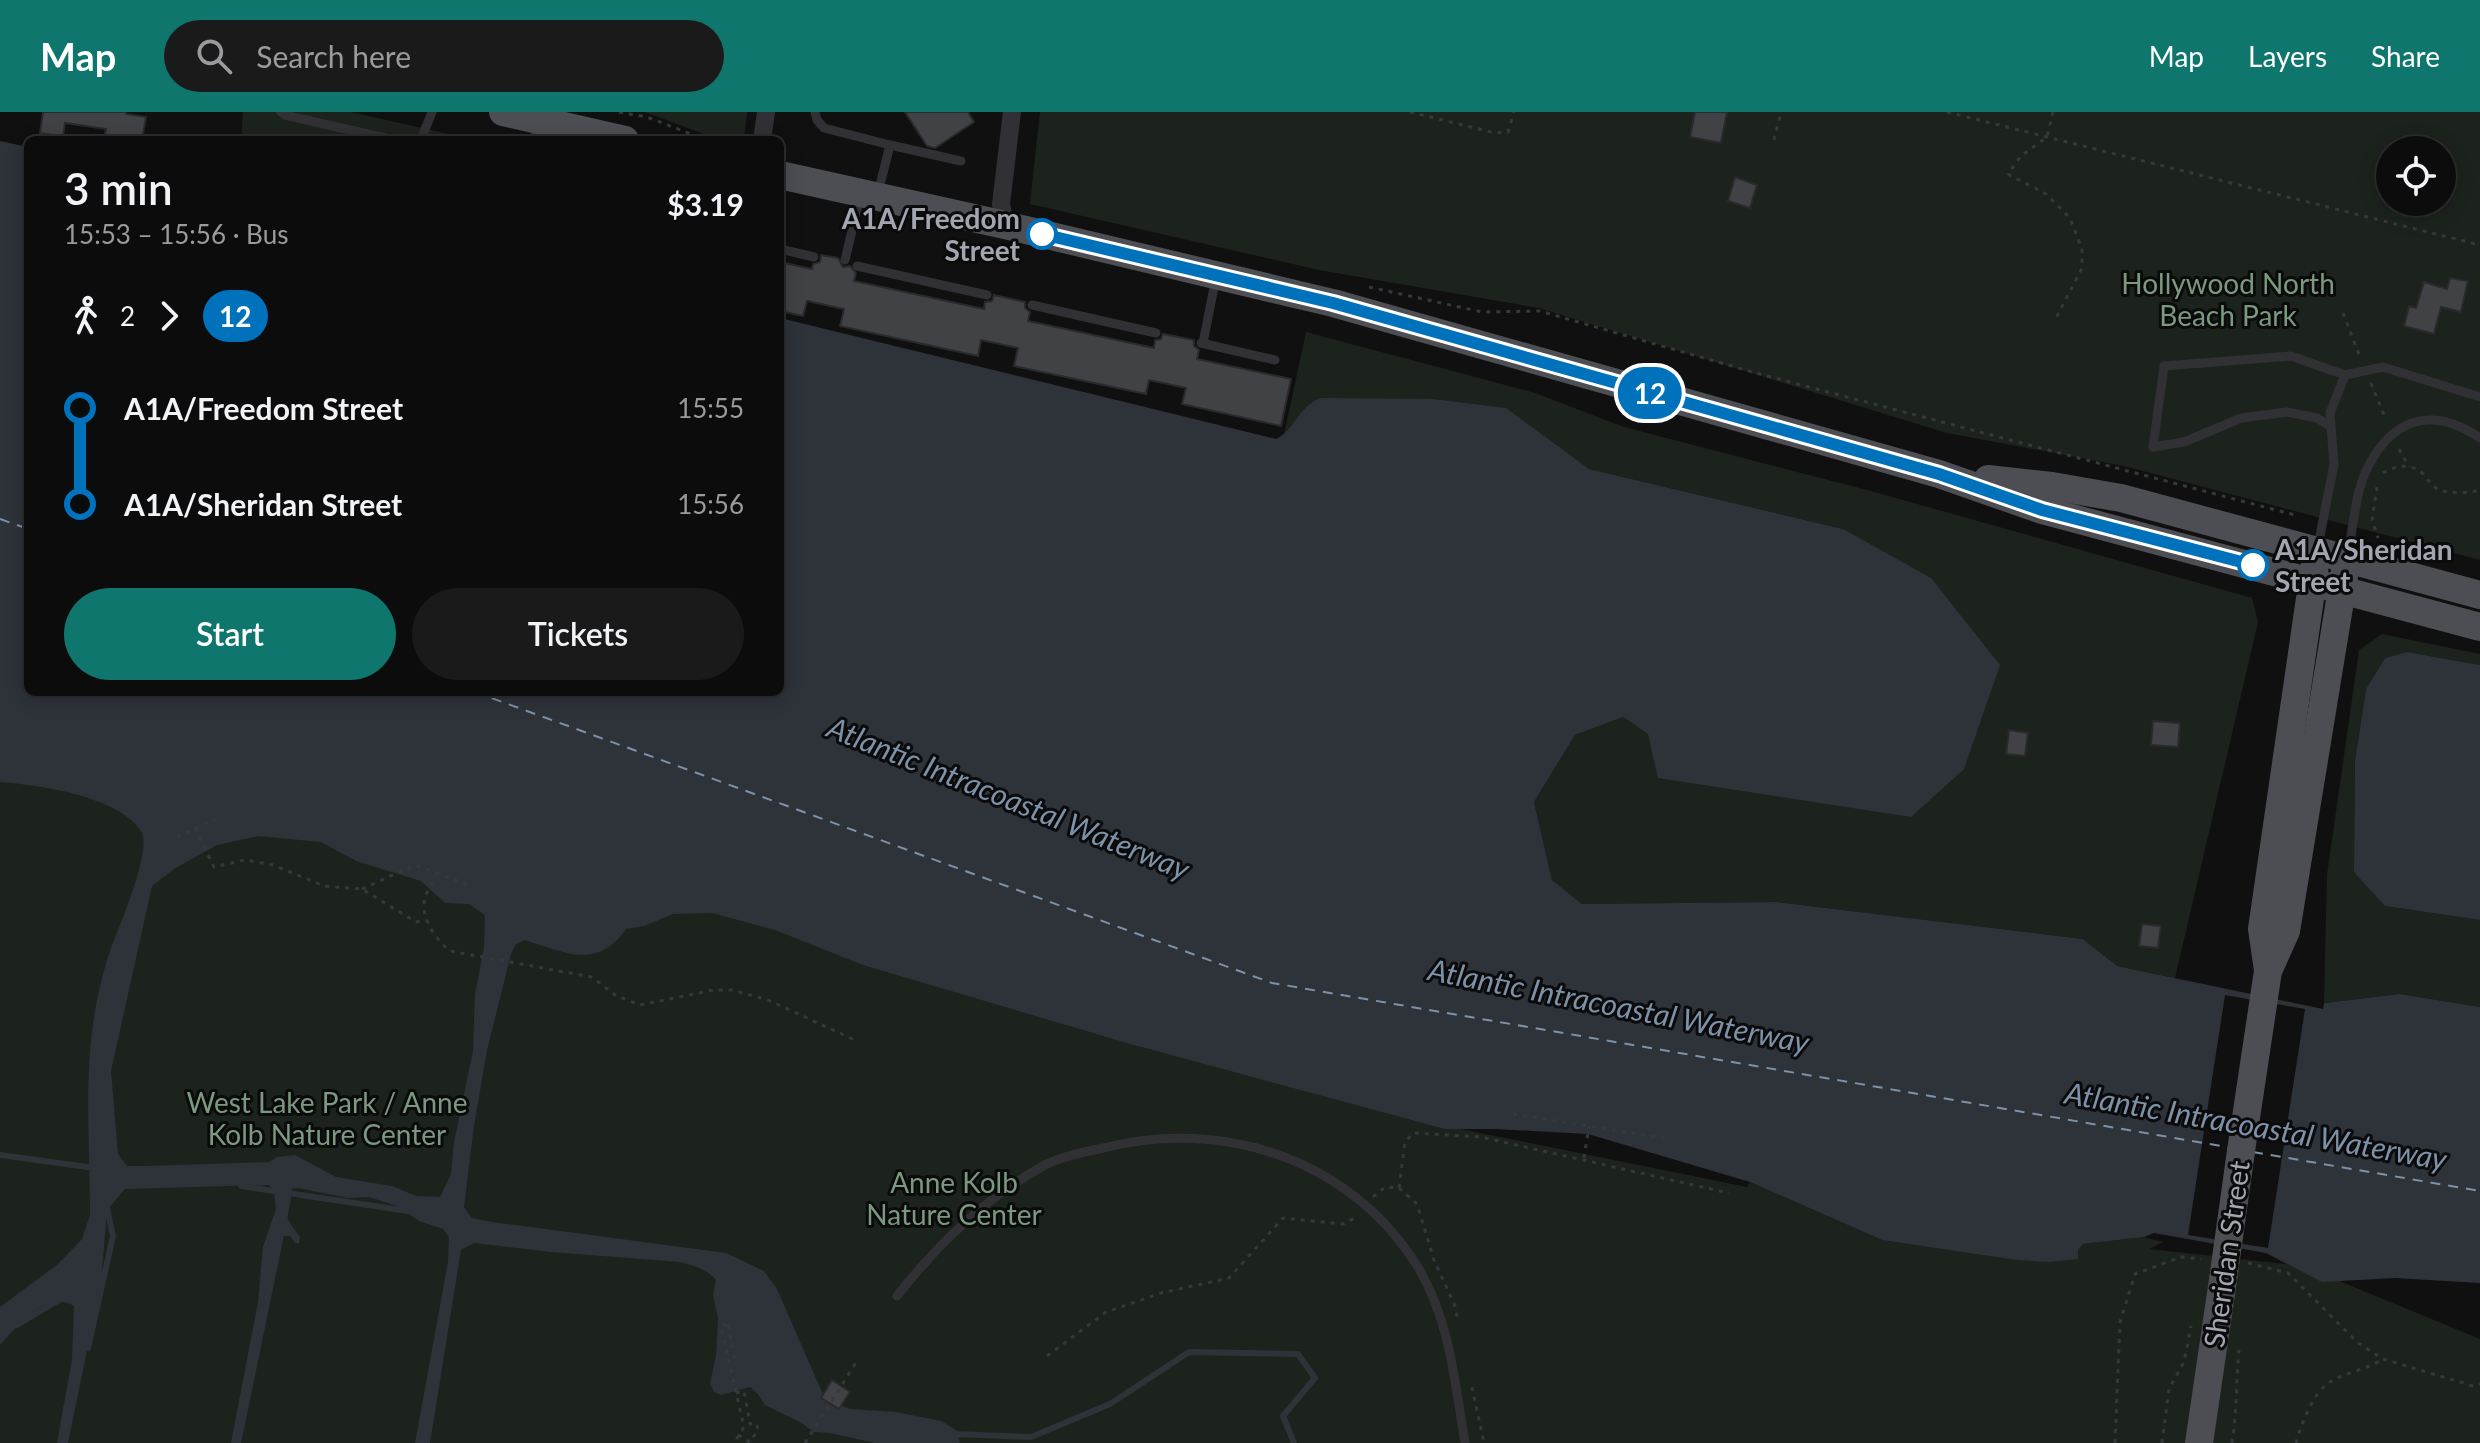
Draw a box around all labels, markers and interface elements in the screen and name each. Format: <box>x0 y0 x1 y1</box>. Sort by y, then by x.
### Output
search box <box>164 20 724 92</box>
text: Map <box>40 33 116 79</box>
icon: search <box>192 34 236 78</box>
text: Search here <box>256 38 411 74</box>
text: Map <box>2149 39 2204 73</box>
text: Layers <box>2248 39 2327 73</box>
text: Share <box>2371 39 2440 73</box>
map controls <box>2376 136 2456 216</box>
button: locate <box>2376 136 2456 216</box>
text: 3 min <box>64 162 173 214</box>
text: $3.19 <box>667 186 744 222</box>
place label: A1A/Freedom Street <box>841 201 1021 267</box>
text: 15:53 – 15:56 · Bus <box>64 218 288 250</box>
marker: A1A/Freedom Street <box>1027 219 1057 249</box>
park label: Hollywood North Beach Park <box>2121 266 2335 332</box>
icon: walk <box>64 294 108 338</box>
icon: forward <box>147 294 191 338</box>
text: 12 <box>219 299 252 333</box>
text: 2 <box>120 300 135 332</box>
line badge: 12 <box>1614 367 1686 419</box>
text: 12 <box>1634 376 1666 410</box>
text: A1A/Freedom Street <box>124 390 403 426</box>
text: 15:55 <box>677 392 744 424</box>
text: A1A/Sheridan Street <box>124 486 402 522</box>
text: 15:56 <box>677 488 744 520</box>
place label: A1A/Sheridan Street <box>2274 532 2453 598</box>
marker: A1A/Sheridan Street <box>2238 550 2268 580</box>
button: Start <box>64 588 396 680</box>
button: Tickets <box>412 588 744 680</box>
water label: Atlantic Intracoastal Waterway <box>822 707 1196 886</box>
water label: Atlantic Intracoastal Waterway <box>1425 950 1813 1060</box>
water label: Atlantic Intracoastal Waterway <box>2061 1074 2450 1176</box>
park label: West Lake Park / Anne Kolb Nature Center <box>187 1085 467 1151</box>
street label: Sheridan Street <box>2196 1158 2256 1350</box>
park label: Anne Kolb Nature Center <box>866 1165 1042 1231</box>

